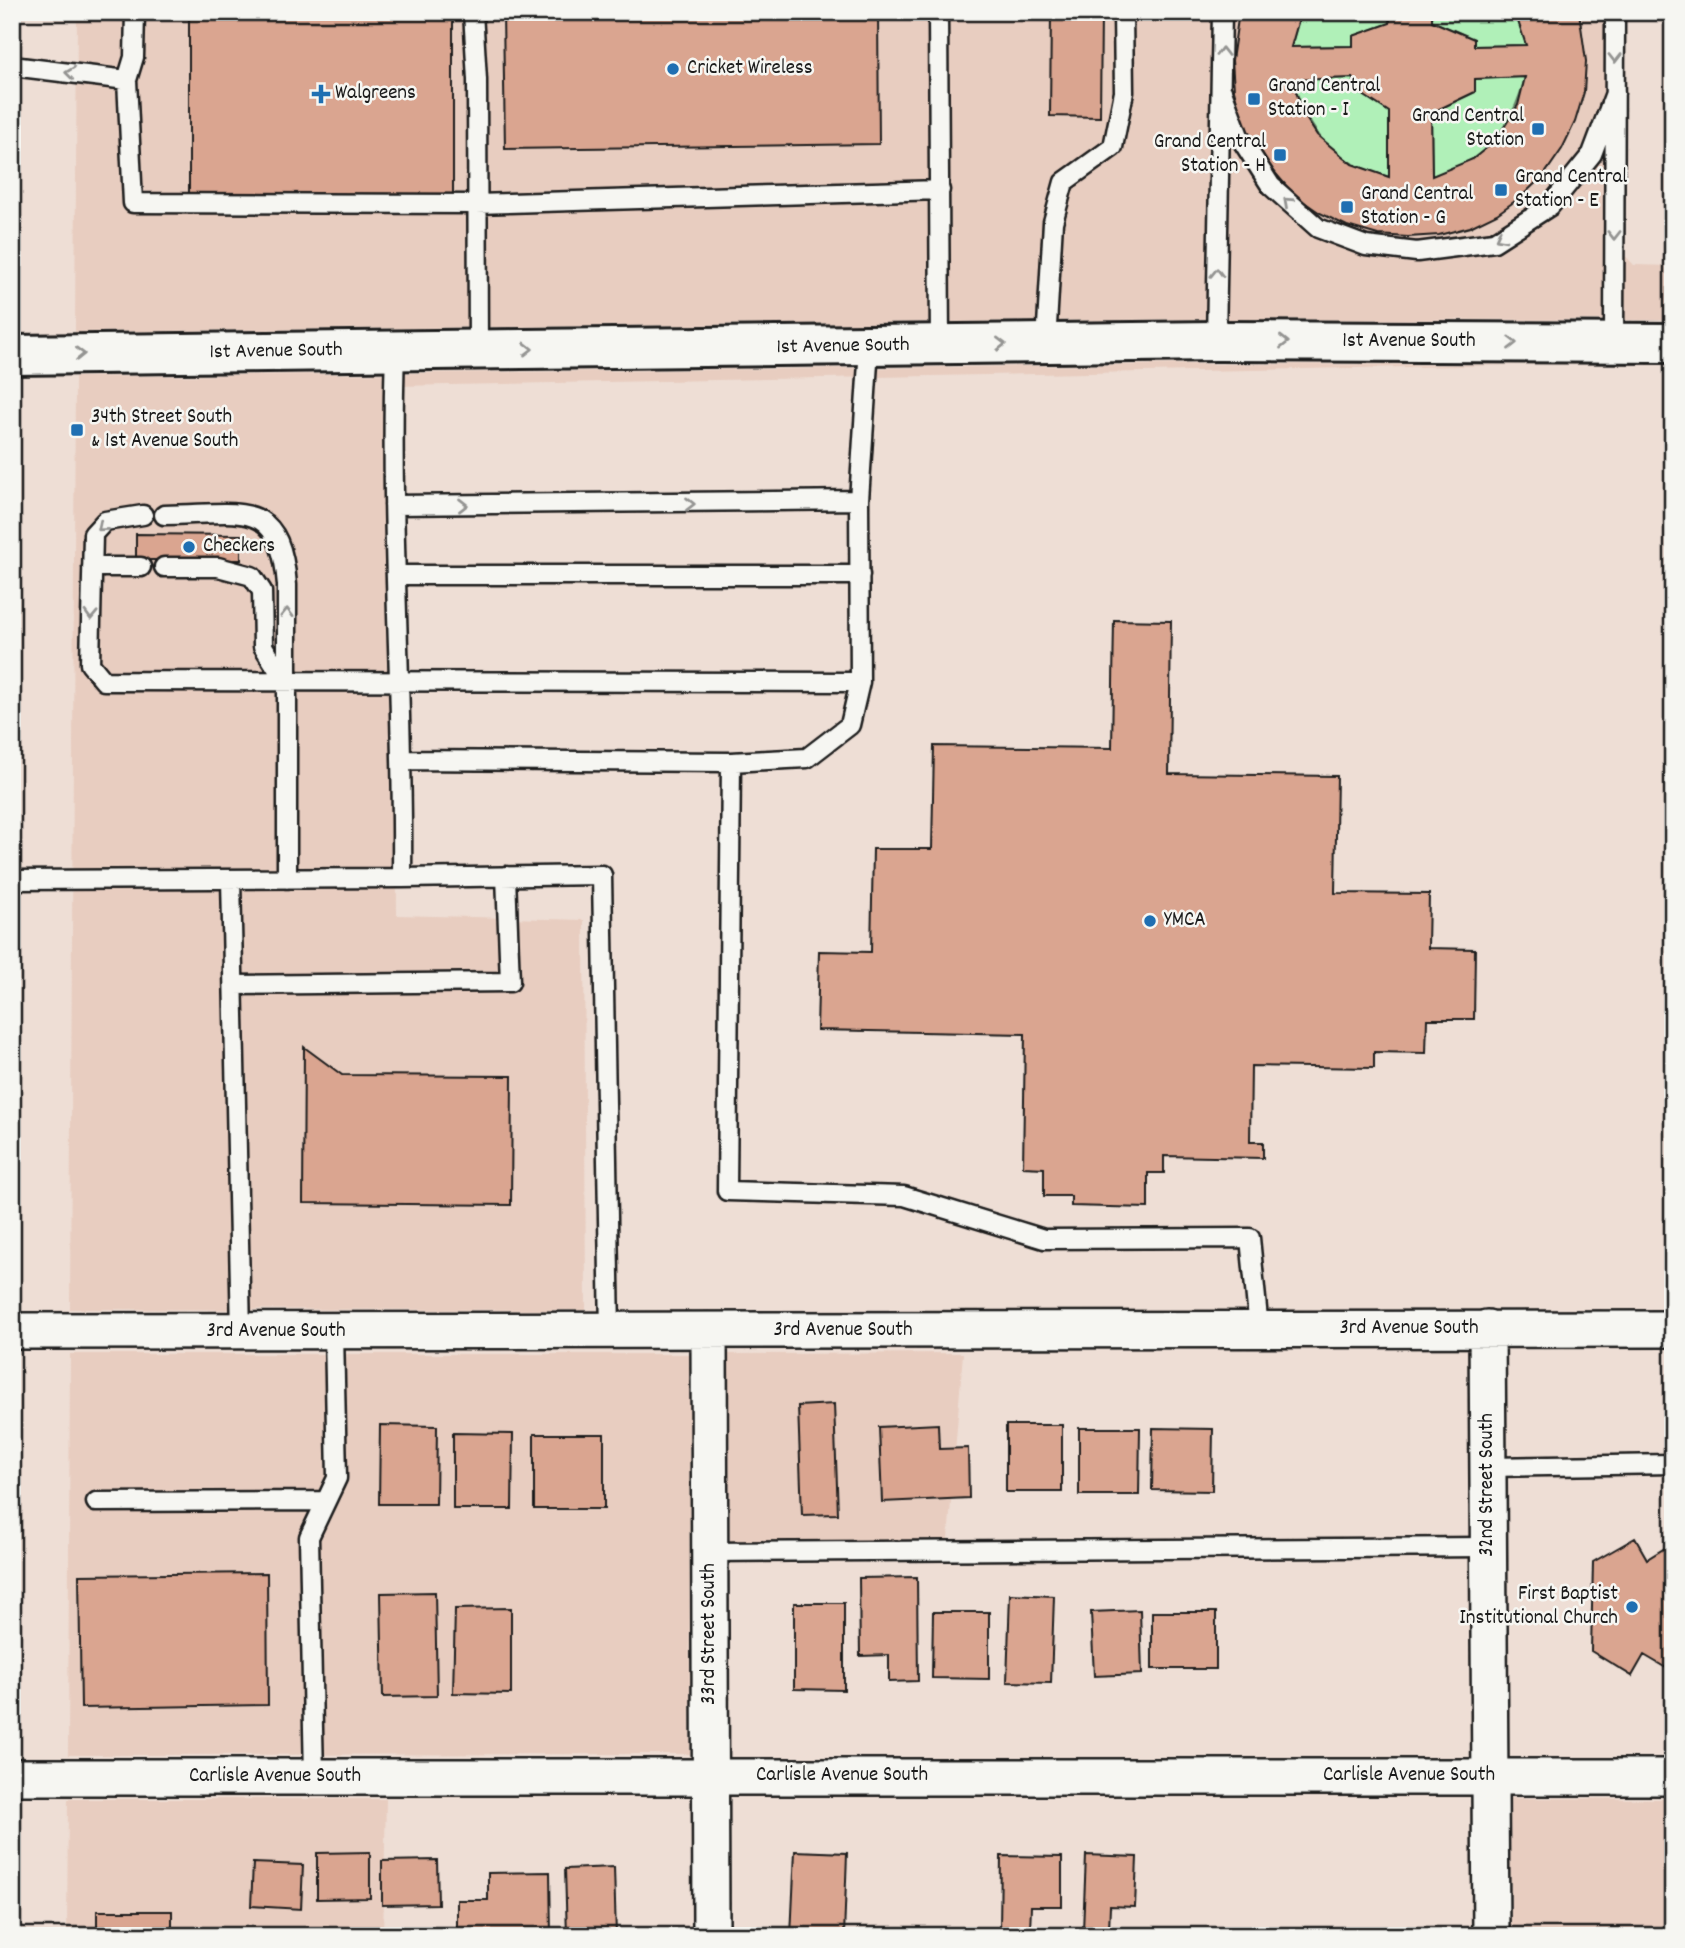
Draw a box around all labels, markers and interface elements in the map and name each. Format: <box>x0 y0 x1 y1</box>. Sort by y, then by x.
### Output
one-way arrow <box>1214 47 1230 57</box>
one-way arrow <box>1607 53 1623 64</box>
place label: Cricket Wireless <box>687 54 813 84</box>
marker: Cricket Wireless <box>665 61 681 77</box>
one-way arrow <box>64 65 76 80</box>
place label: Grand Central Station - I <box>1268 72 1380 126</box>
place label: Walgreens <box>335 79 416 109</box>
marker: Walgreens <box>313 86 329 102</box>
marker: Grand Central Station - I <box>1246 91 1262 107</box>
place label: Grand Central Station <box>1412 102 1524 156</box>
marker: Grand Central Station <box>1530 121 1546 137</box>
place label: Grand Central Station - H <box>1154 128 1266 182</box>
marker: Grand Central Station - H <box>1272 147 1288 163</box>
place label: Grand Central Station - E <box>1515 163 1627 217</box>
place label: Grand Central Station - G <box>1361 180 1473 234</box>
marker: Grand Central Station - E <box>1493 182 1509 198</box>
one-way arrow <box>1284 198 1297 210</box>
marker: Grand Central Station - G <box>1339 199 1355 215</box>
one-way arrow <box>1495 228 1507 242</box>
one-way arrow <box>1606 230 1622 241</box>
one-way arrow <box>1210 267 1225 278</box>
street label: 1st Avenue South <box>1342 327 1476 357</box>
street label: 1st Avenue South <box>776 331 910 363</box>
one-way arrow <box>1280 334 1290 350</box>
one-way arrow <box>1507 335 1518 351</box>
street label: 1st Avenue South <box>209 336 343 368</box>
one-way arrow <box>996 336 1007 352</box>
one-way arrow <box>523 342 534 357</box>
one-way arrow <box>75 347 86 362</box>
place label: 34th Street South & 1st Avenue South <box>91 403 238 457</box>
marker: 34th Street South & 1st Avenue South <box>69 422 85 438</box>
one-way arrow <box>685 496 696 512</box>
one-way arrow <box>458 497 468 513</box>
one-way arrow <box>97 519 110 531</box>
place label: Checkers <box>203 532 275 562</box>
marker: Checkers <box>181 539 197 555</box>
one-way arrow <box>279 607 294 618</box>
one-way arrow <box>83 611 99 621</box>
place label: YMCA <box>1164 906 1206 936</box>
marker: YMCA <box>1142 913 1158 929</box>
street label: 3rd Avenue South <box>1339 1314 1479 1344</box>
street label: 3rd Avenue South <box>773 1316 913 1346</box>
street label: 3rd Avenue South <box>206 1317 346 1347</box>
street label: 32nd Street South <box>1473 1413 1503 1557</box>
street label: 33rd Street South <box>695 1563 725 1705</box>
place label: First Baptist Institutional Church <box>1459 1580 1618 1634</box>
marker: First Baptist Institutional Church <box>1624 1599 1640 1615</box>
street label: Carlisle Avenue South <box>756 1761 928 1791</box>
street label: Carlisle Avenue South <box>1323 1761 1495 1791</box>
street label: Carlisle Avenue South <box>189 1762 361 1792</box>

